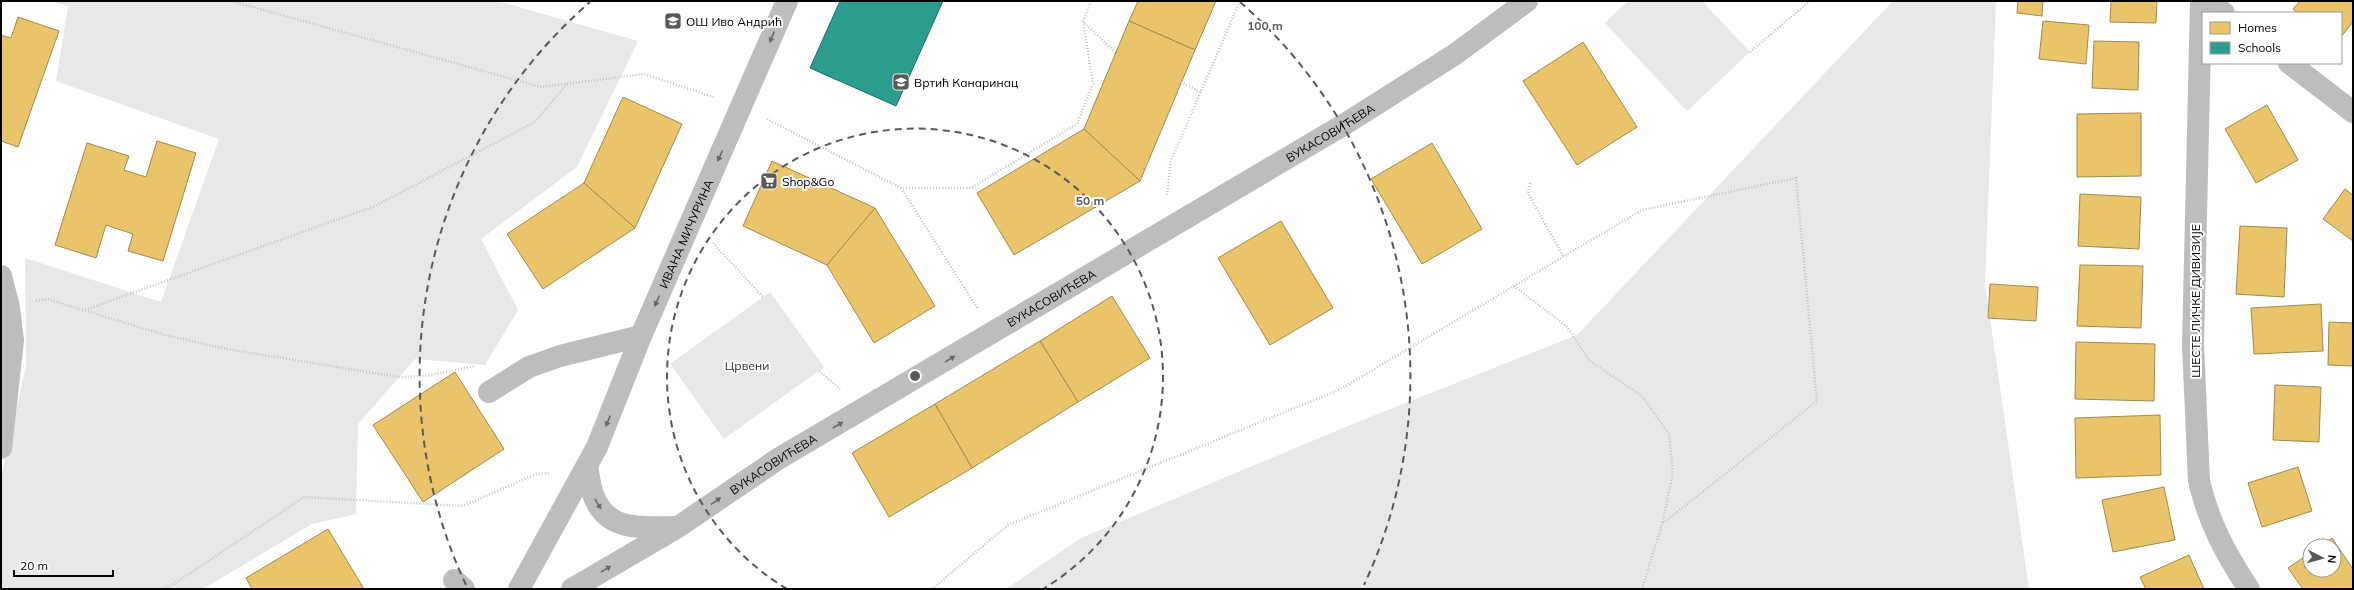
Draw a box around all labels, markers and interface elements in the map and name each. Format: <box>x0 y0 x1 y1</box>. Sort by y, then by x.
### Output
school or university icon: ОШ Иво Андрић <box>663 11 683 31</box>
legend <box>2202 12 2342 64</box>
place label: ОШ Иво Андрић <box>686 14 782 29</box>
text: 100 m <box>1247 18 1283 33</box>
text: Homes <box>2238 20 2277 35</box>
one-way arrow <box>769 31 775 42</box>
text: Schools <box>2238 40 2281 55</box>
school or university icon: Вртић Канаринац <box>891 72 911 92</box>
place label: Вртић Канаринац <box>914 75 1018 90</box>
street label: ВУКАСОВИЋЕВА <box>1283 100 1377 165</box>
one-way arrow <box>717 150 723 162</box>
supermarket icon: Shop&Go <box>759 171 779 191</box>
place label: Shop&Go <box>782 174 834 189</box>
street label: ИВАНА МИЧУРИНА <box>655 177 716 291</box>
text: 50 m <box>1076 193 1104 208</box>
street label: ШЕСТЕ ЛИЧКЕ ДИВИЗИЈЕ <box>2188 224 2203 378</box>
street label: ВУКАСОВИЋЕВА <box>1004 265 1099 330</box>
one-way arrow <box>654 295 660 306</box>
one-way arrow <box>944 355 956 362</box>
park label: Црвени <box>725 358 769 373</box>
centre of rings <box>908 369 922 383</box>
one-way arrow <box>604 416 610 428</box>
one-way arrow <box>832 421 844 428</box>
street label: ВУКАСОВИЋЕВА <box>727 430 820 497</box>
one-way arrow <box>711 497 721 505</box>
one-way arrow <box>595 498 602 510</box>
north arrow <box>2302 538 2342 578</box>
scale bar <box>14 552 113 578</box>
text: N <box>2325 554 2339 564</box>
text: 20 m <box>20 558 48 573</box>
one-way arrow <box>600 566 612 573</box>

